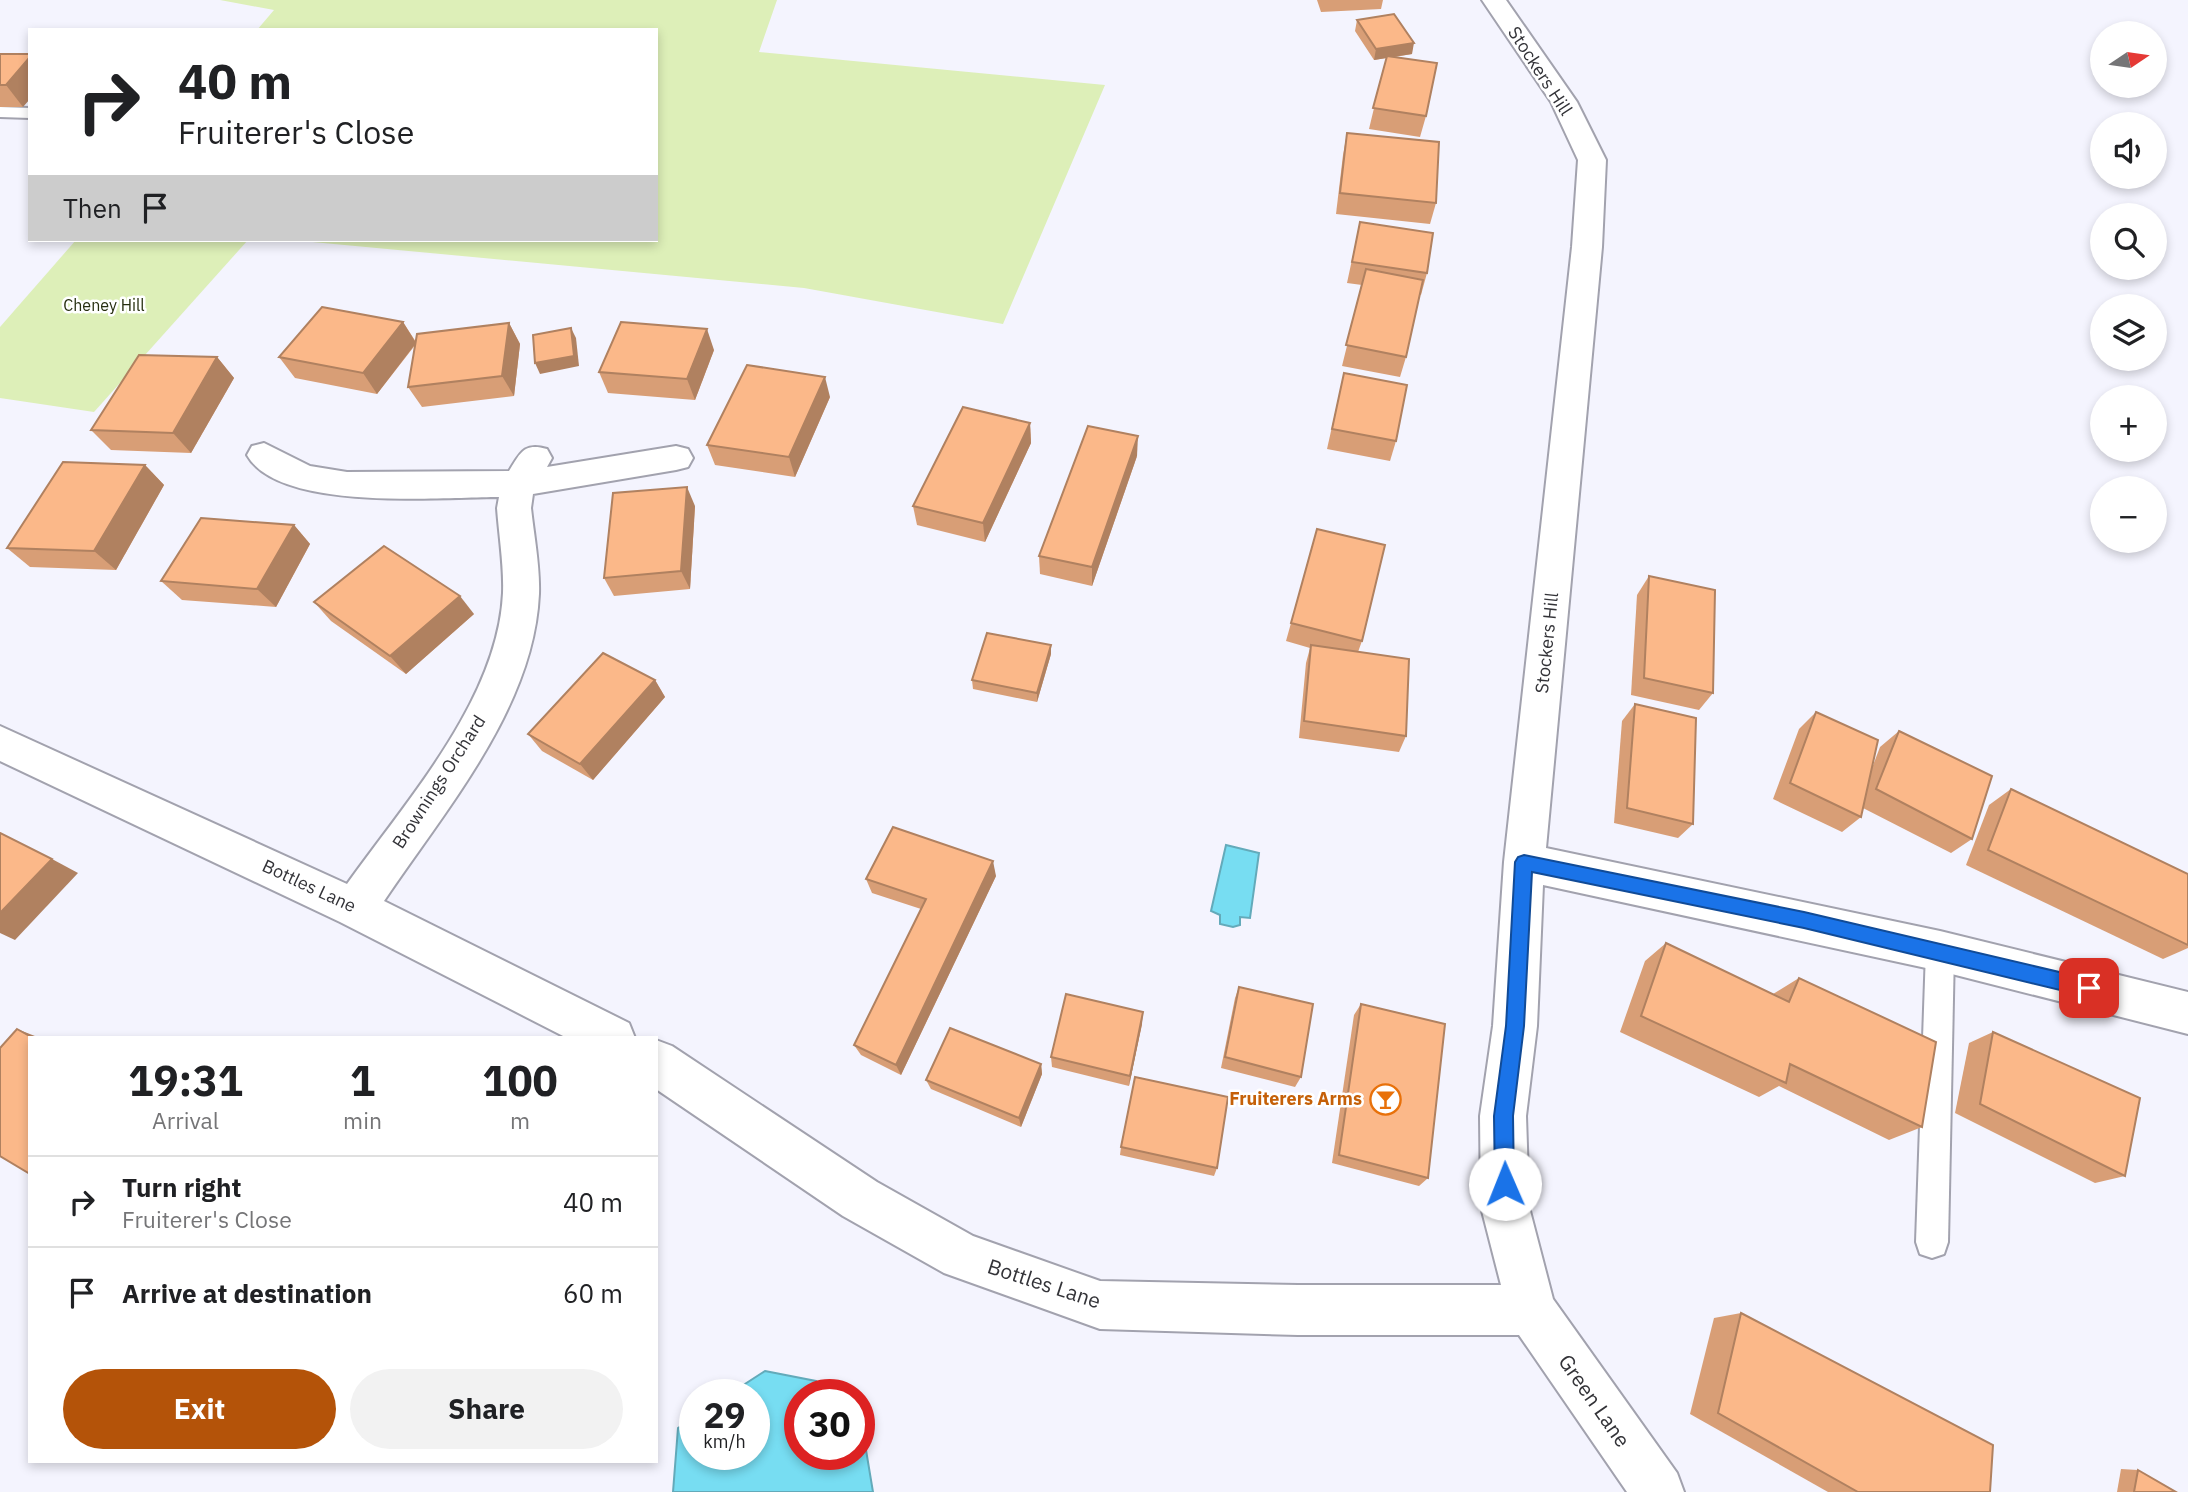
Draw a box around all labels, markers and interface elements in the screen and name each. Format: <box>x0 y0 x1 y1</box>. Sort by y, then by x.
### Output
north arrow <box>2090 21 2166 98</box>
map controls <box>2090 21 2167 553</box>
street label: Stockers Hill <box>1503 22 1578 120</box>
text: 40 m <box>178 49 292 112</box>
icon: right <box>63 56 154 147</box>
text: Fruiterer's Close <box>178 111 414 153</box>
button: sound <box>2090 112 2167 189</box>
icon: arrive <box>136 189 174 227</box>
text: Then <box>63 191 122 225</box>
button: search <box>2090 203 2167 280</box>
button: layers <box>2090 294 2167 371</box>
park label: Cheney Hill <box>63 295 145 315</box>
button: + <box>2090 385 2167 462</box>
button: − <box>2090 476 2167 553</box>
street label: Stockers Hill <box>1530 591 1563 695</box>
street label: Brownings Orchard <box>387 711 490 853</box>
street label: Bottles Lane <box>259 854 360 917</box>
pin <box>2059 958 2119 1018</box>
icon: arrive <box>2070 969 2108 1007</box>
text: 19:31 <box>128 1053 243 1108</box>
text: 1 <box>350 1053 375 1108</box>
text: 100 <box>482 1053 558 1108</box>
bar icon: Fruiterers Arms <box>1368 1082 1402 1116</box>
place label: Fruiterers Arms <box>1229 1087 1362 1110</box>
text: Arrival <box>152 1105 219 1135</box>
text: min <box>343 1105 382 1135</box>
text: m <box>510 1105 530 1135</box>
position arrow <box>1468 1147 1542 1221</box>
text: Turn right <box>122 1170 241 1204</box>
icon: right <box>63 1183 101 1221</box>
text: 40 m <box>563 1185 623 1219</box>
text: Fruiterer's Close <box>122 1204 292 1234</box>
street label: Bottles Lane <box>984 1252 1105 1315</box>
icon: arrive <box>63 1274 101 1312</box>
text: Arrive at destination <box>122 1276 372 1310</box>
text: 60 m <box>563 1276 623 1310</box>
street label: Green Lane <box>1553 1348 1637 1452</box>
button: Exit <box>63 1369 336 1449</box>
button: Share <box>350 1369 623 1449</box>
speed limit sign: 30 <box>784 1379 875 1470</box>
text: 29 <box>703 1392 746 1438</box>
text: km/h <box>703 1430 746 1453</box>

